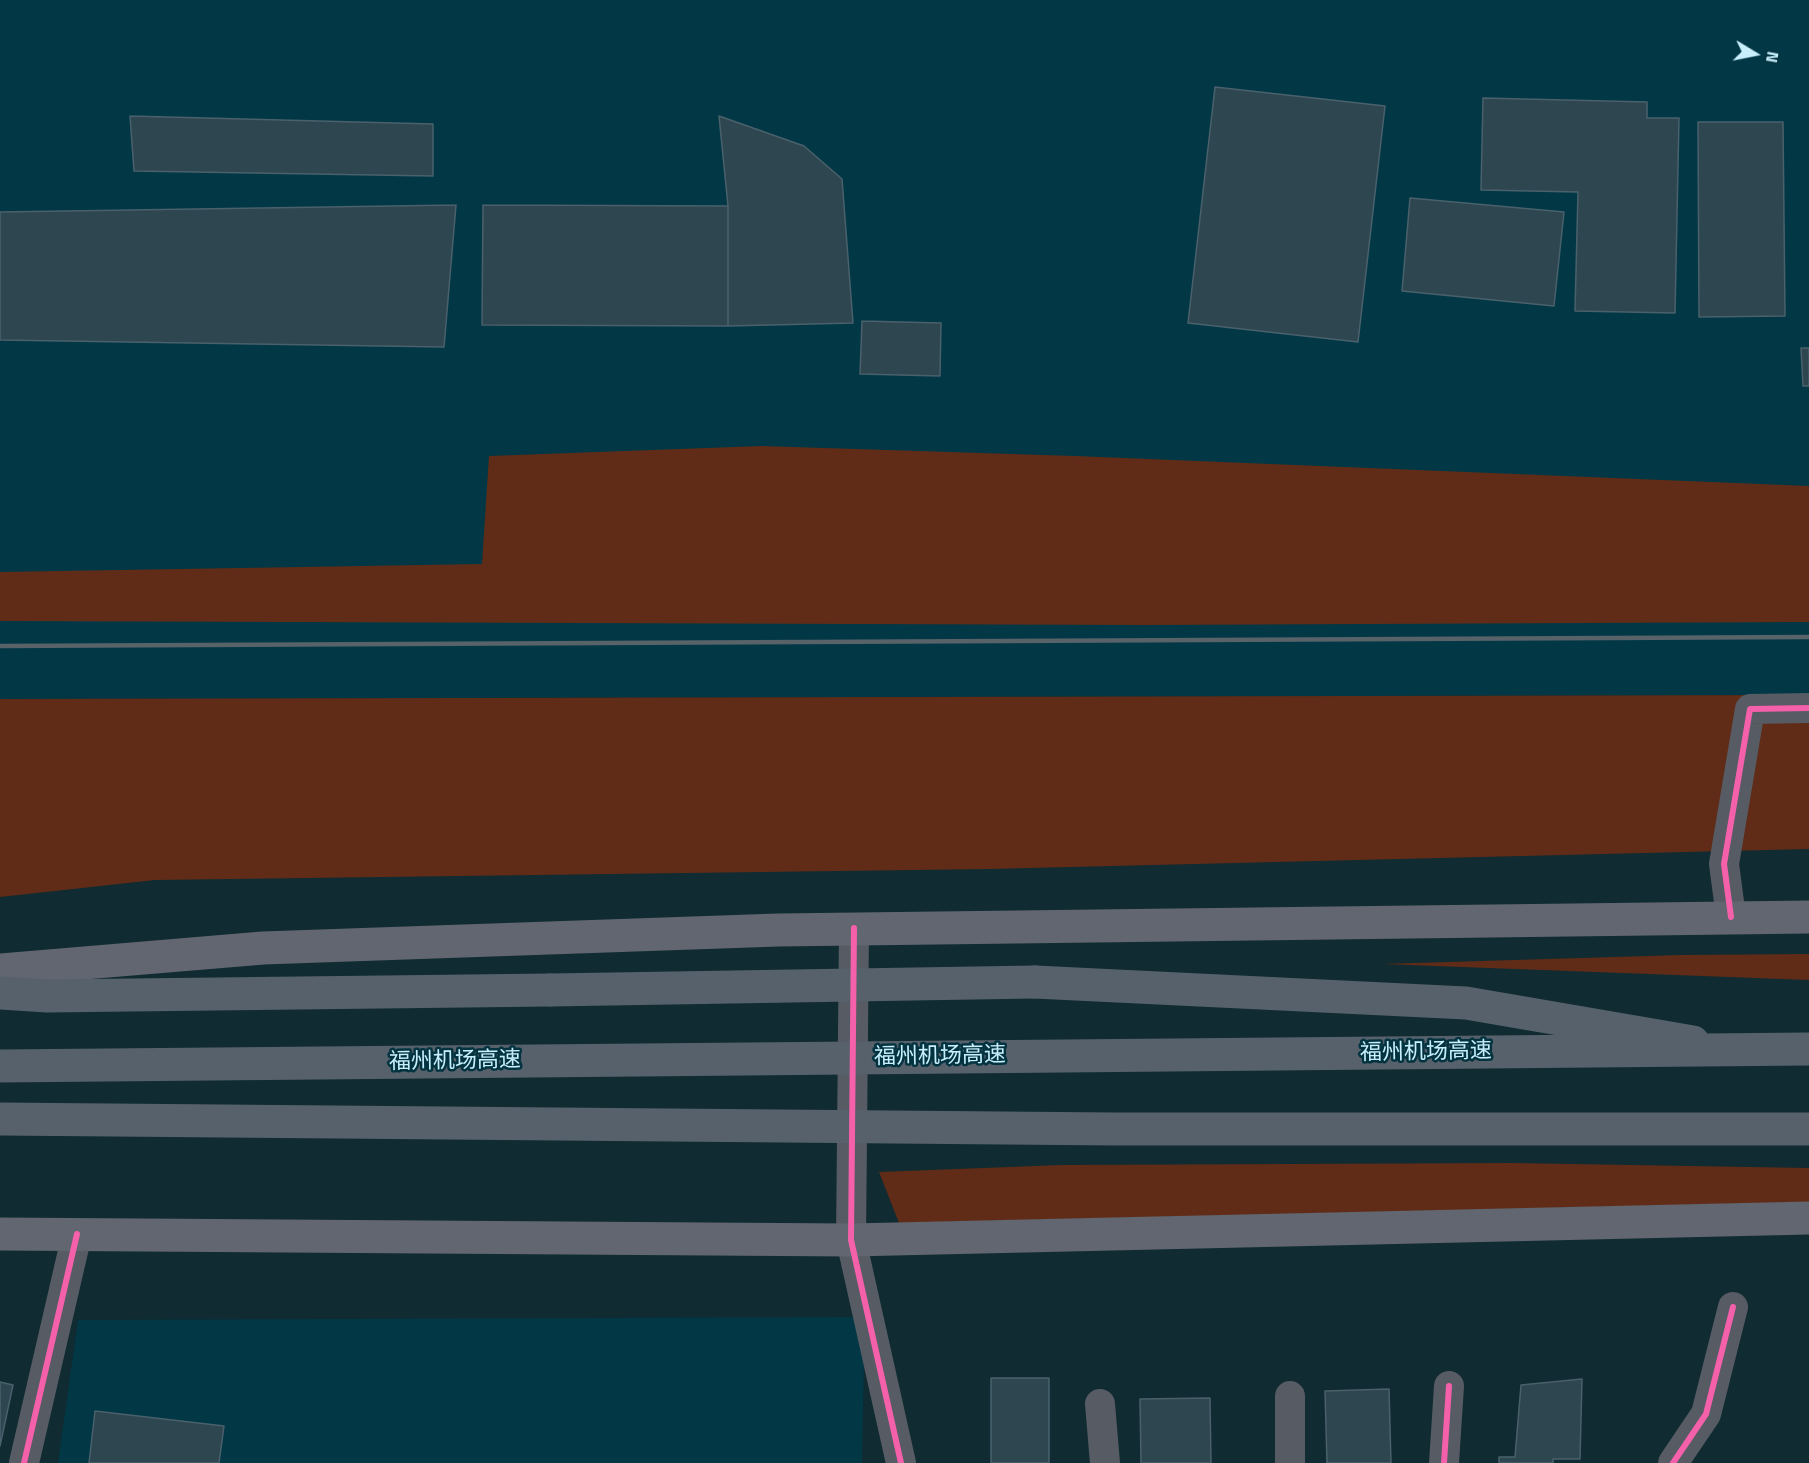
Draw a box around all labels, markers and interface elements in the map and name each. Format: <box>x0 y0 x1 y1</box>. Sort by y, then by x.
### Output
north arrow <box>1725 24 1785 84</box>
text: N <box>1760 50 1786 65</box>
street label: 福州机场高速 <box>1360 1039 1492 1067</box>
street label: 福州机场高速 <box>874 1043 1006 1071</box>
street label: 福州机场高速 <box>389 1048 521 1076</box>

